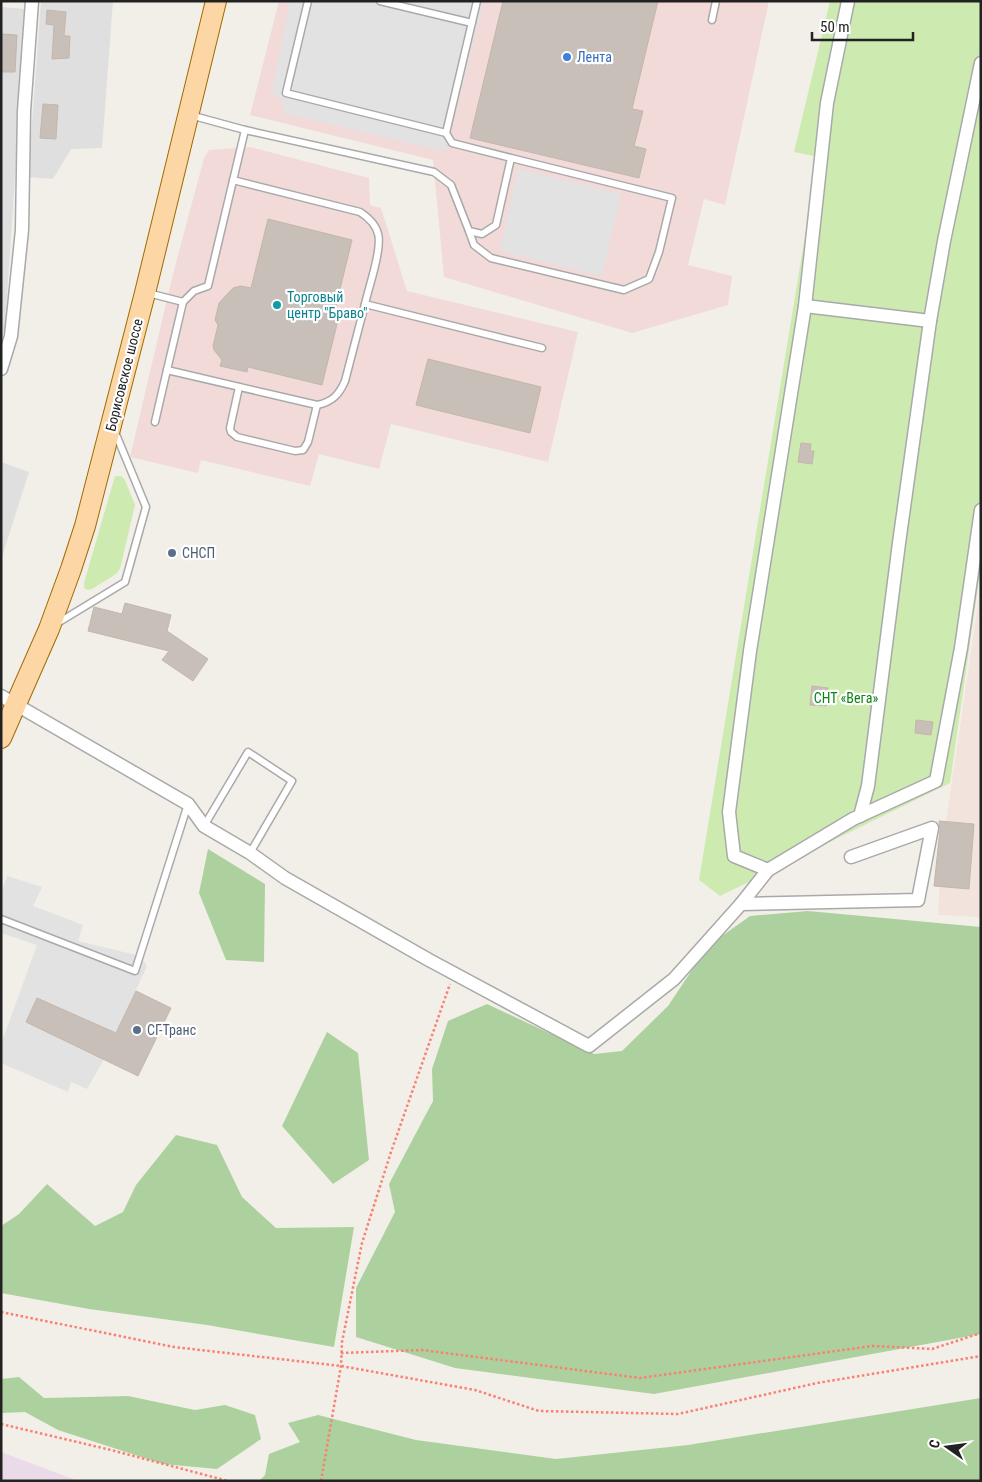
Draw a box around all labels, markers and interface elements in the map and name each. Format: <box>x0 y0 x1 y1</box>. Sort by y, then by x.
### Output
scale bar <box>812 10 913 42</box>
text: 50 m <box>820 18 850 36</box>
place label: Лента <box>577 49 612 65</box>
marker: Лента <box>561 51 573 63</box>
place label: Торговый центр "Браво" <box>287 289 368 321</box>
marker: Торговый центр "Браво" <box>271 299 283 311</box>
street label: Борисовское шоссе <box>102 317 146 433</box>
place label: СНСП <box>182 545 215 561</box>
marker: СНСП <box>166 547 178 559</box>
park label: СНТ «Вега» <box>814 690 878 706</box>
place label: СГ-Транс <box>147 1022 196 1038</box>
marker: СГ-Транс <box>131 1024 143 1036</box>
north arrow <box>922 1422 972 1472</box>
text: С <box>926 1438 943 1450</box>

